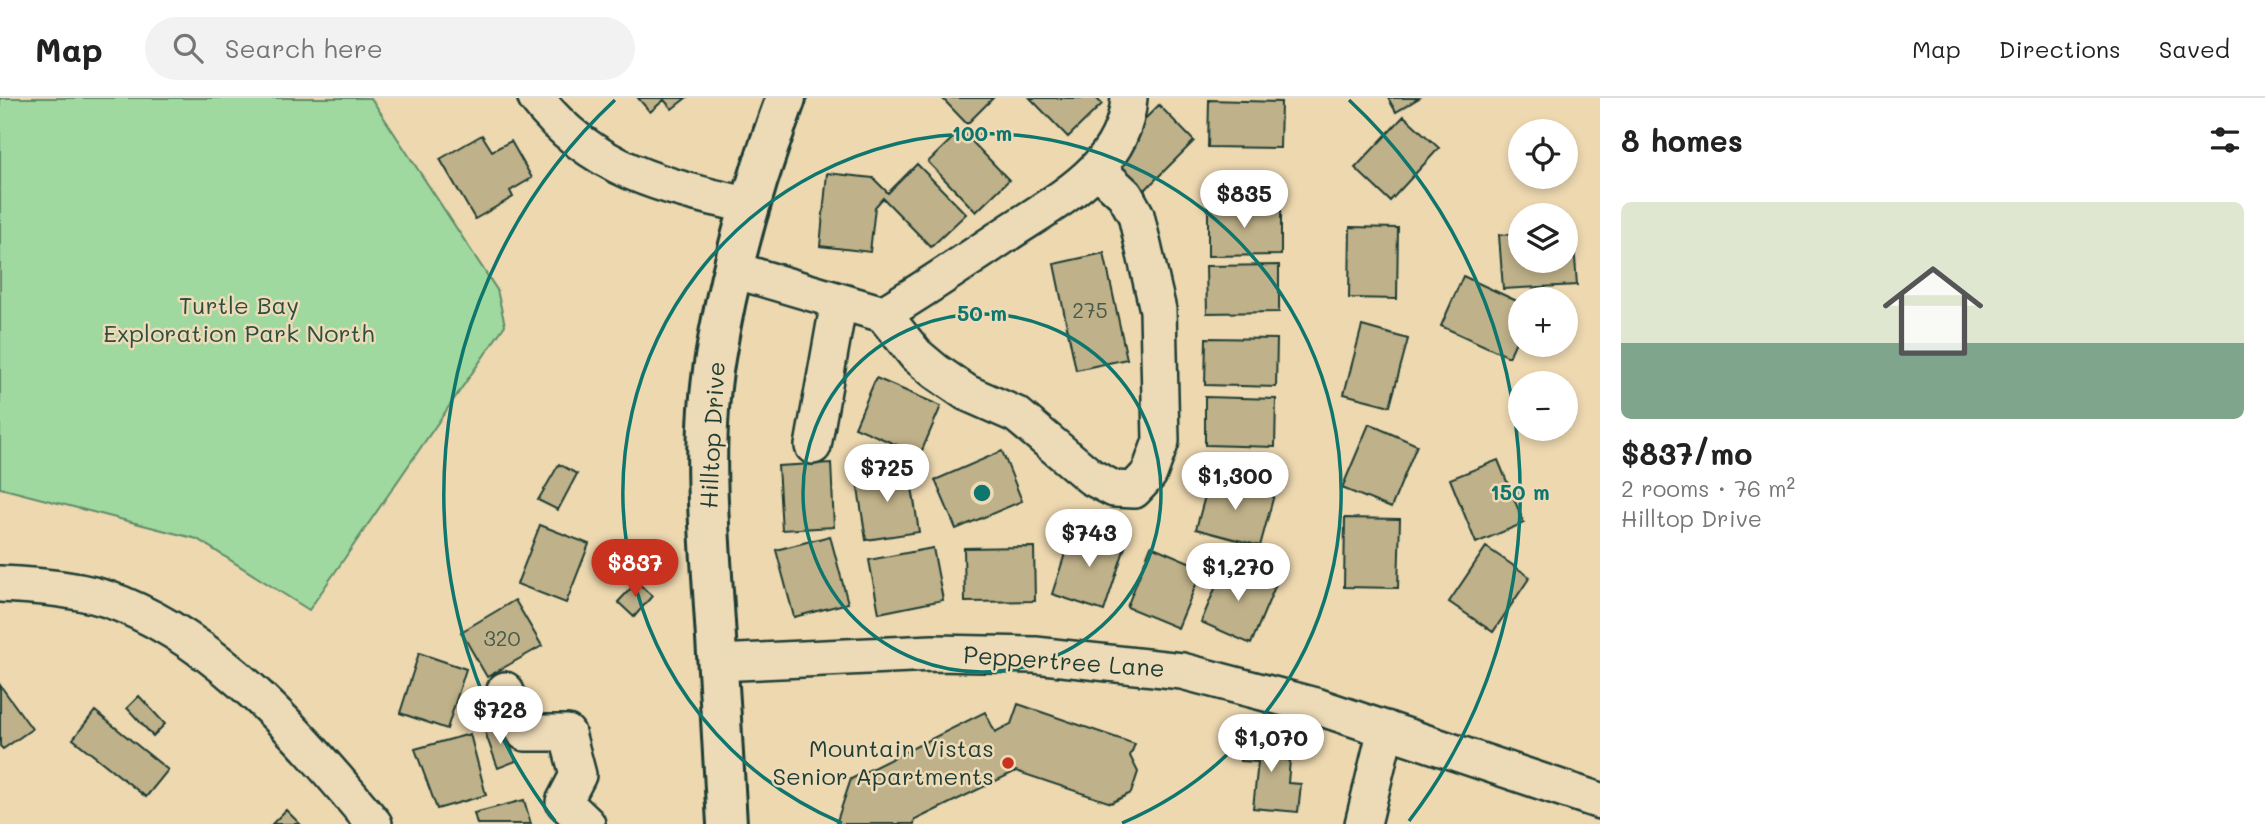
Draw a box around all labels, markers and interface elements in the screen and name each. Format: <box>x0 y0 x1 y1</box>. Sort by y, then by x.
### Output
search box <box>145 17 635 80</box>
text: Map <box>35 27 103 70</box>
icon: search <box>169 29 207 67</box>
text: Search here <box>225 31 383 65</box>
text: Map <box>1912 33 1961 64</box>
text: Directions <box>1999 33 2121 64</box>
text: Saved <box>2159 33 2230 64</box>
text: 100 m <box>952 119 1012 146</box>
map controls <box>1508 119 1578 441</box>
button: locate <box>1508 119 1578 189</box>
text: 8 homes <box>1621 120 1743 160</box>
icon: filters <box>2206 121 2244 159</box>
pin: $835 <box>1203 170 1285 230</box>
text: $835 <box>1216 178 1272 208</box>
button: layers <box>1508 203 1578 273</box>
icon: home <box>1870 248 1996 374</box>
button: + <box>1508 287 1578 357</box>
park label: Turtle Bay Exploration Park North <box>103 289 375 348</box>
house number: 275 <box>1072 296 1108 323</box>
text: 50 m <box>957 299 1007 326</box>
street label: Hilltop Drive <box>692 361 731 509</box>
button: − <box>1508 371 1578 441</box>
text: $837/mo <box>1621 433 1752 473</box>
pin: $725 <box>846 444 928 504</box>
text: $725 <box>860 452 914 482</box>
pin: $1,300 <box>1178 452 1292 512</box>
text: $1,300 <box>1198 460 1272 490</box>
text: 2 rooms · 76 m² <box>1621 473 1795 503</box>
text: 150 m <box>1490 478 1550 505</box>
centre of rings <box>970 481 994 505</box>
text: Hilltop Drive <box>1621 503 1762 533</box>
pin: $743 <box>1048 510 1130 569</box>
text: $743 <box>1061 517 1117 547</box>
pin: $837 <box>594 540 676 599</box>
pin: $1,270 <box>1181 544 1295 603</box>
text: $837 <box>607 547 663 577</box>
text: $1,270 <box>1202 551 1274 581</box>
house number: 320 <box>484 624 521 651</box>
street label: Peppertree Lane <box>962 638 1166 683</box>
pin: $728 <box>459 686 541 746</box>
text: $728 <box>473 694 527 724</box>
pin: $1,070 <box>1214 714 1328 774</box>
text: $1,070 <box>1234 722 1308 752</box>
place label: Mountain Vistas Senior Apartments <box>773 732 994 791</box>
marker: Mountain Vistas Senior Apartments <box>1000 755 1016 771</box>

